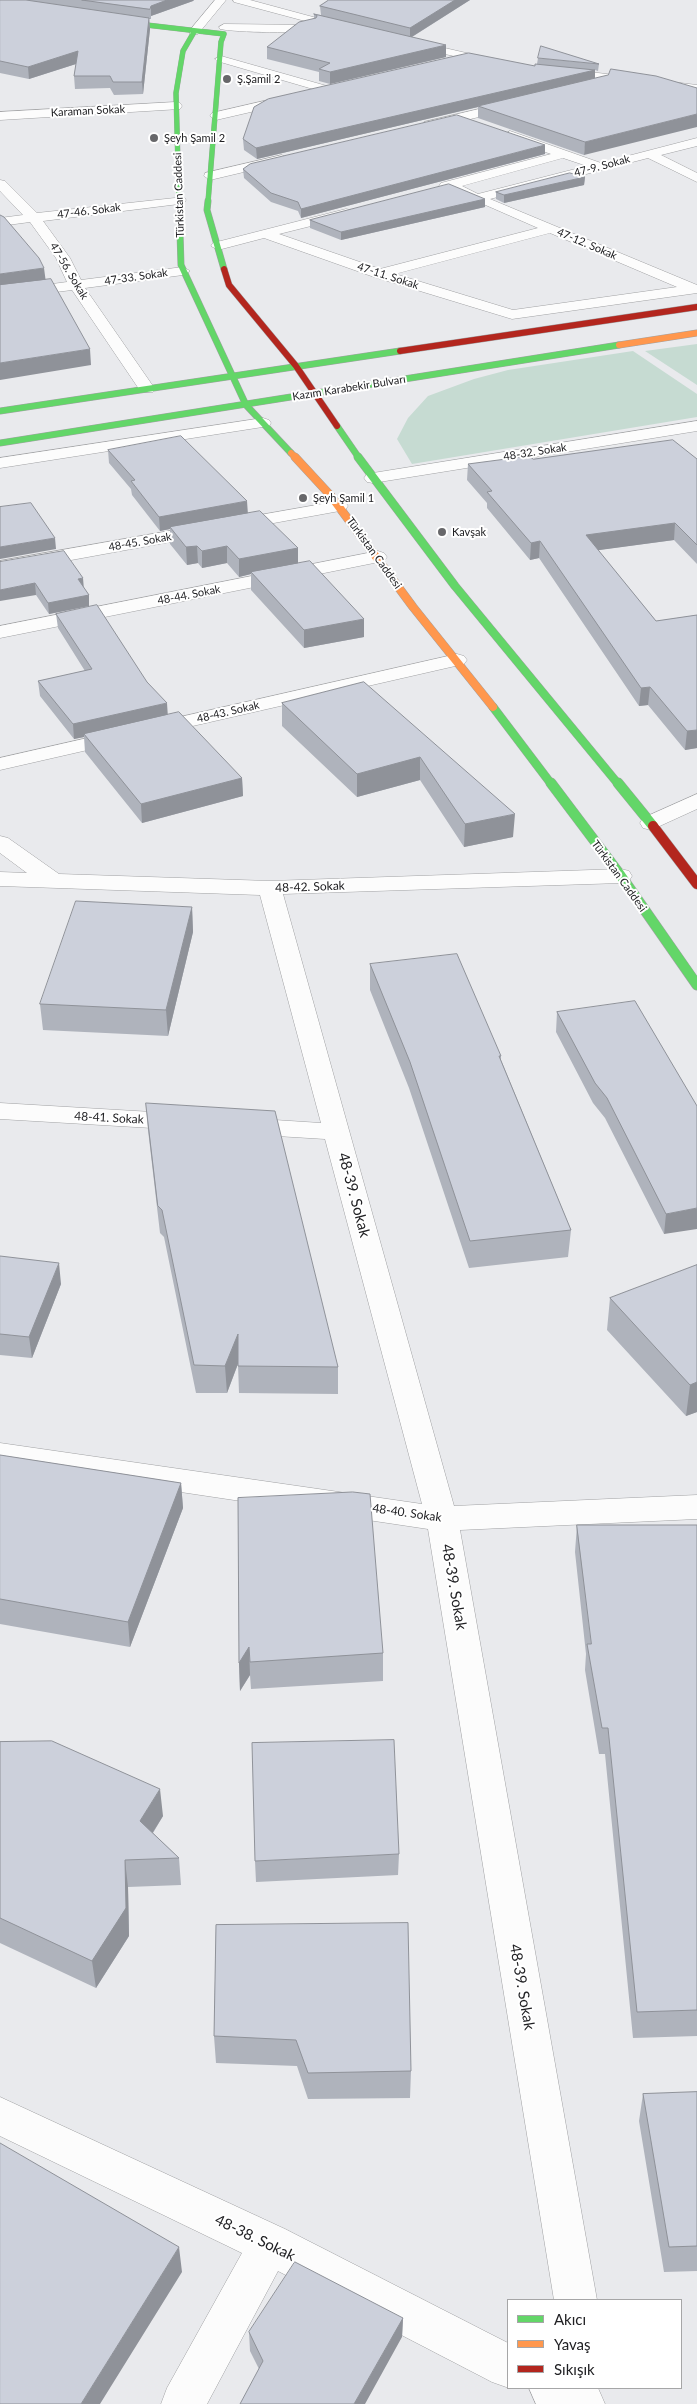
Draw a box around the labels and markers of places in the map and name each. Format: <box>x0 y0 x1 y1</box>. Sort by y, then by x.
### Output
place label: Ş.Şamil 2 <box>237 72 280 86</box>
marker: Ş.Şamil 2 <box>221 73 233 85</box>
place label: Şeyh Şamil 2 <box>164 131 225 145</box>
marker: Şeyh Şamil 2 <box>148 132 160 144</box>
place label: Şeyh Şamil 1 <box>313 491 374 505</box>
marker: Şeyh Şamil 1 <box>297 492 309 504</box>
place label: Kavşak <box>452 525 486 539</box>
marker: Kavşak <box>436 526 448 538</box>

